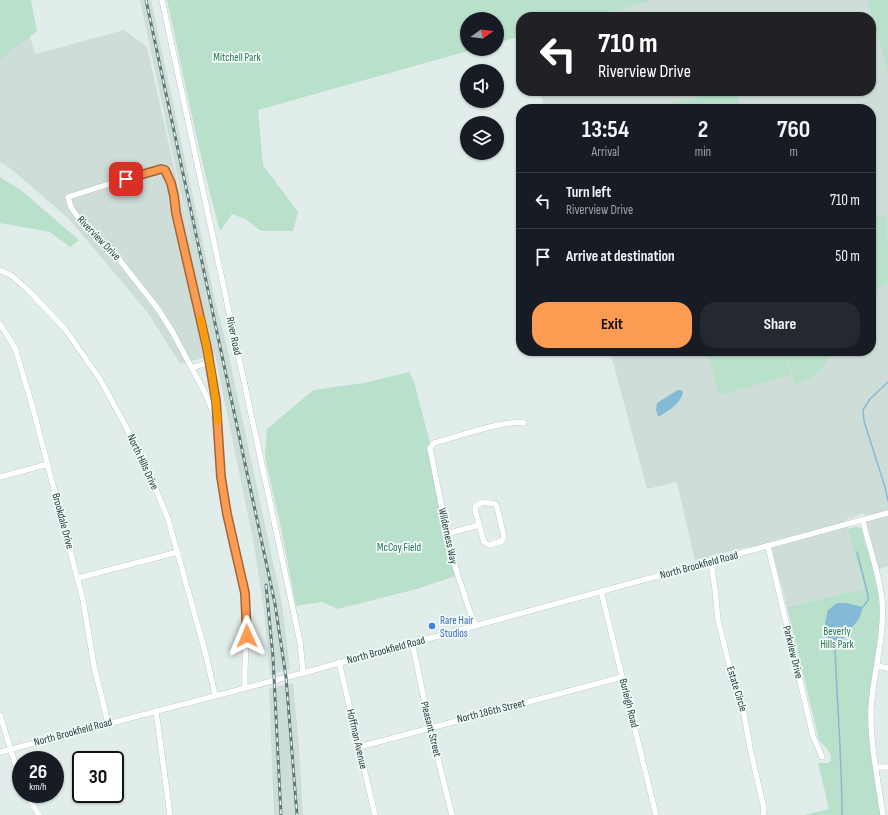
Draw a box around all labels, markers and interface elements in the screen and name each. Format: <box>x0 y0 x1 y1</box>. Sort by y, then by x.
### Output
north arrow <box>460 12 504 56</box>
map controls <box>460 12 504 160</box>
text: 710 m <box>598 27 658 60</box>
icon: left <box>532 28 584 80</box>
park label: Mitchell Park <box>213 51 261 64</box>
text: Riverview Drive <box>598 61 691 82</box>
button: sound <box>460 64 504 108</box>
text: 13:54 <box>582 115 629 144</box>
text: 2 <box>698 115 708 144</box>
text: 760 <box>777 115 810 144</box>
button: layers <box>460 116 504 160</box>
text: Arrival <box>591 144 619 160</box>
text: min <box>695 144 711 160</box>
text: m <box>789 144 798 160</box>
pin <box>109 162 143 196</box>
icon: arrive <box>115 168 137 190</box>
text: Turn left <box>566 183 611 202</box>
icon: left <box>532 190 554 212</box>
text: 710 m <box>830 191 860 210</box>
text: Riverview Drive <box>566 202 633 218</box>
street label: Riverview Drive <box>75 213 123 263</box>
icon: arrive <box>532 246 554 268</box>
text: Arrive at destination <box>566 247 675 266</box>
text: 50 m <box>835 247 860 266</box>
button: Exit <box>532 302 692 348</box>
button: Share <box>700 302 860 348</box>
street label: River Road <box>224 316 244 357</box>
street label: North Hills Drive <box>124 432 162 492</box>
street label: Brookdale Drive <box>49 492 77 550</box>
street label: Wilderness Way <box>436 507 460 566</box>
park label: McCoy Field <box>377 541 421 554</box>
street label: North Brookfield Road <box>658 548 740 582</box>
place label: Rare Hair Studios <box>440 614 473 640</box>
position arrow <box>226 615 268 657</box>
marker: Rare Hair Studios <box>427 621 437 631</box>
street label: Parkview Drive <box>780 624 806 680</box>
park label: Beverly Hills Park <box>820 625 855 651</box>
street label: North Brookfield Road <box>345 633 427 667</box>
street label: Estate Circle <box>724 665 750 713</box>
street label: Burleigh Road <box>617 677 641 729</box>
street label: North 186th Street <box>456 696 527 726</box>
street label: Pleasant Street <box>418 700 444 759</box>
street label: Hoffman Avenue <box>344 708 370 770</box>
street label: North Brookfield Road <box>32 715 114 749</box>
speed limit sign: 30 <box>72 751 124 803</box>
text: 26 <box>29 760 47 784</box>
text: km/h <box>29 781 47 793</box>

